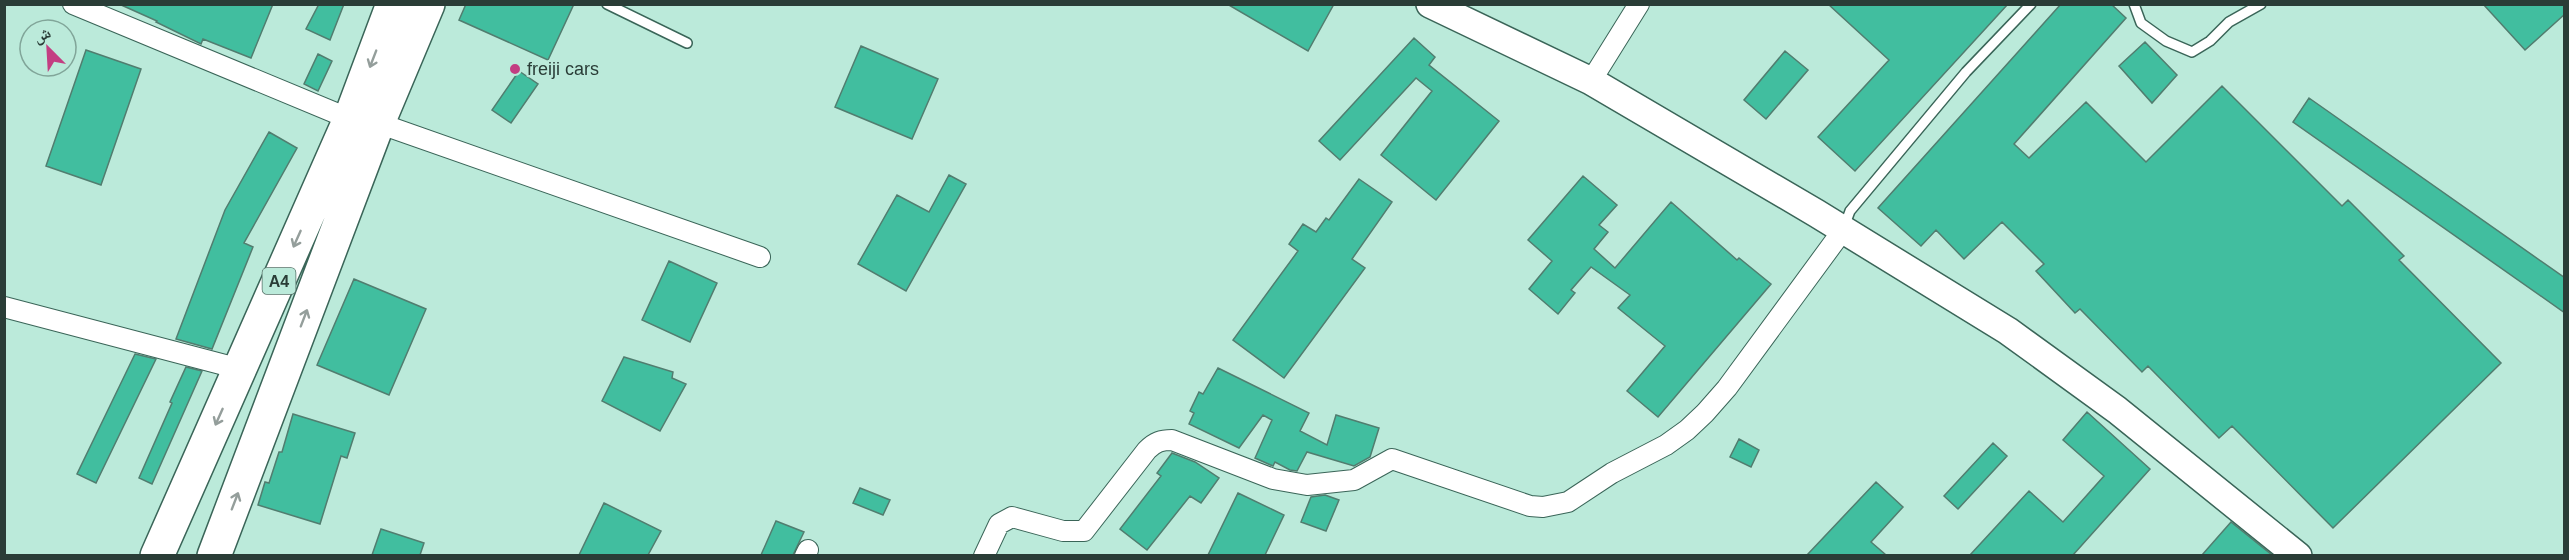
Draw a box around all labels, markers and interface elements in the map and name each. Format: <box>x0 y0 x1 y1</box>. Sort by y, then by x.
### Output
north arrow <box>18 18 78 78</box>
text: ش <box>31 24 54 47</box>
one-way arrow <box>366 49 377 68</box>
place label: freiji cars <box>527 59 599 79</box>
marker: freiji cars <box>508 62 522 76</box>
one-way arrow <box>291 229 302 248</box>
road number: A4 <box>262 268 296 294</box>
one-way arrow <box>299 309 310 328</box>
one-way arrow <box>213 408 224 426</box>
one-way arrow <box>230 492 241 511</box>

